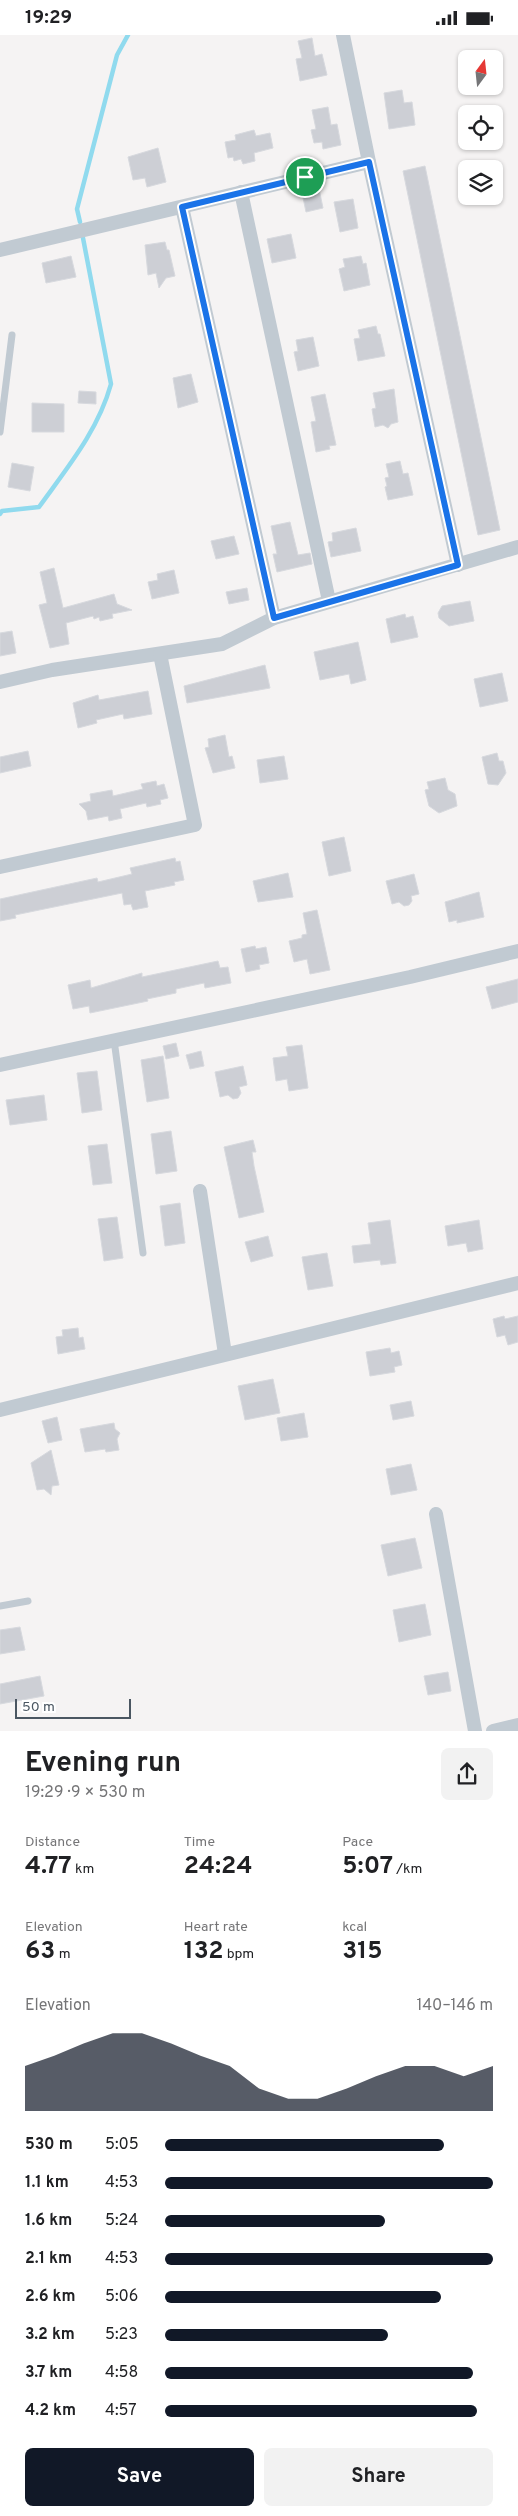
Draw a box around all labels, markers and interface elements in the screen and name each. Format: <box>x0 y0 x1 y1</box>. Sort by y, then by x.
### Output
text: 19:29 <box>25 6 72 30</box>
north arrow <box>458 50 502 95</box>
map controls <box>458 50 503 205</box>
button: locate <box>458 105 503 150</box>
pin <box>284 156 326 198</box>
button: layers <box>458 160 503 205</box>
icon: arrive <box>291 163 319 191</box>
scale bar <box>15 1696 131 1719</box>
text: 50 m <box>22 1699 55 1716</box>
text: Evening run <box>25 1746 181 1782</box>
button: share <box>441 1748 493 1800</box>
text: 19:29 · 9 × 530 m <box>25 1783 145 1803</box>
text: Distance <box>25 1834 80 1851</box>
text: Time <box>184 1834 215 1851</box>
text: Pace <box>342 1834 373 1851</box>
text: 4.77 <box>25 1851 72 1883</box>
text: 24:24 <box>184 1851 252 1883</box>
text: 5:07 <box>342 1851 393 1883</box>
text: km <box>72 1861 94 1878</box>
text: /km <box>393 1861 422 1878</box>
text: Elevation <box>25 1919 83 1936</box>
text: Heart rate <box>184 1919 248 1936</box>
text: kcal <box>342 1919 367 1936</box>
text: 63 <box>25 1936 55 1968</box>
text: 132 <box>184 1936 223 1968</box>
text: 315 <box>342 1936 383 1968</box>
text: m <box>55 1946 71 1963</box>
text: bpm <box>223 1946 254 1963</box>
text: Elevation <box>25 1996 91 2016</box>
text: 140–146 m <box>417 1996 493 2016</box>
text: 530 m <box>25 2135 73 2155</box>
text: 5:05 <box>105 2135 139 2155</box>
text: 1.1 km <box>25 2173 69 2193</box>
text: 4:53 <box>105 2173 138 2193</box>
text: 1.6 km <box>25 2211 72 2231</box>
text: 5:24 <box>105 2211 138 2231</box>
text: 2.1 km <box>25 2249 72 2269</box>
text: 4:53 <box>105 2249 138 2269</box>
text: 2.6 km <box>25 2287 76 2307</box>
text: 5:06 <box>105 2287 138 2307</box>
text: 3.2 km <box>25 2325 75 2345</box>
text: 5:23 <box>105 2325 138 2345</box>
text: 3.7 km <box>25 2363 72 2383</box>
text: 4:58 <box>105 2363 138 2383</box>
text: 4.2 km <box>25 2401 76 2421</box>
text: 4:57 <box>105 2401 137 2421</box>
button: Save <box>25 2448 254 2506</box>
button: Share <box>264 2448 493 2506</box>

